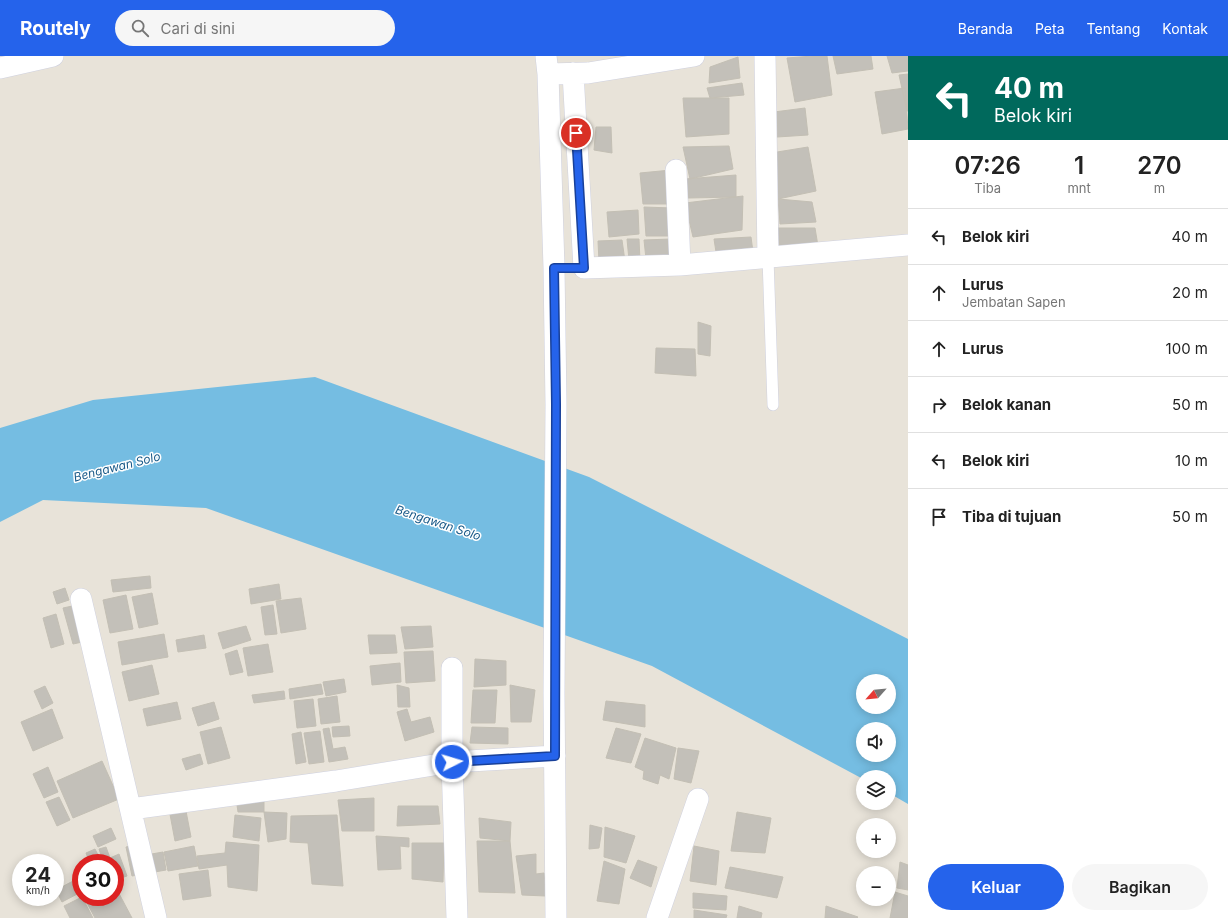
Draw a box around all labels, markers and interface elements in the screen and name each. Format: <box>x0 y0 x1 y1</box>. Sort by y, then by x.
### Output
search box <box>115 10 395 46</box>
text: Routely <box>20 17 91 40</box>
icon: search <box>129 17 151 39</box>
text: Cari di sini <box>161 19 235 38</box>
text: Beranda <box>958 20 1013 37</box>
text: Peta <box>1035 20 1065 37</box>
text: Tentang <box>1087 20 1140 37</box>
text: Kontak <box>1162 20 1208 37</box>
text: 40 m <box>994 71 1064 105</box>
icon: left <box>928 72 980 124</box>
text: Belok kiri <box>994 105 1072 126</box>
pin <box>559 116 593 150</box>
icon: arrive <box>565 122 587 144</box>
text: 07:26 <box>955 151 1021 180</box>
text: 1 <box>1074 151 1084 180</box>
text: 270 <box>1137 151 1181 180</box>
text: Tiba <box>974 180 1001 196</box>
text: mnt <box>1067 180 1091 196</box>
text: m <box>1154 180 1165 196</box>
icon: left <box>928 226 950 248</box>
text: Belok kiri <box>962 227 1029 246</box>
text: 40 m <box>1171 227 1208 246</box>
text: Lurus <box>962 275 1004 294</box>
icon: ahead <box>928 282 950 304</box>
text: 20 m <box>1172 283 1208 302</box>
text: Jembatan Sapen <box>962 294 1066 310</box>
icon: ahead <box>928 338 950 360</box>
text: Lurus <box>962 339 1004 358</box>
text: 100 m <box>1166 339 1208 358</box>
icon: right <box>928 394 950 416</box>
text: Belok kanan <box>962 395 1051 414</box>
text: 50 m <box>1172 395 1208 414</box>
water label: Bengawan Solo <box>72 448 162 485</box>
icon: left <box>928 450 950 472</box>
text: Belok kiri <box>962 451 1029 470</box>
text: 10 m <box>1175 451 1208 470</box>
water label: Bengawan Solo <box>394 502 483 543</box>
icon: arrive <box>928 506 950 528</box>
text: Tiba di tujuan <box>962 507 1061 526</box>
text: 50 m <box>1172 507 1208 526</box>
north arrow <box>856 674 896 714</box>
map controls <box>856 674 896 906</box>
button: sound <box>856 722 896 762</box>
position arrow <box>431 741 473 783</box>
button: layers <box>856 770 896 810</box>
button: + <box>856 818 896 858</box>
speed limit sign: 30 <box>72 854 124 906</box>
text: 24 <box>25 863 51 887</box>
button: Keluar <box>928 864 1064 910</box>
button: Bagikan <box>1072 864 1208 910</box>
button: − <box>856 866 896 906</box>
text: km/h <box>26 884 50 896</box>

